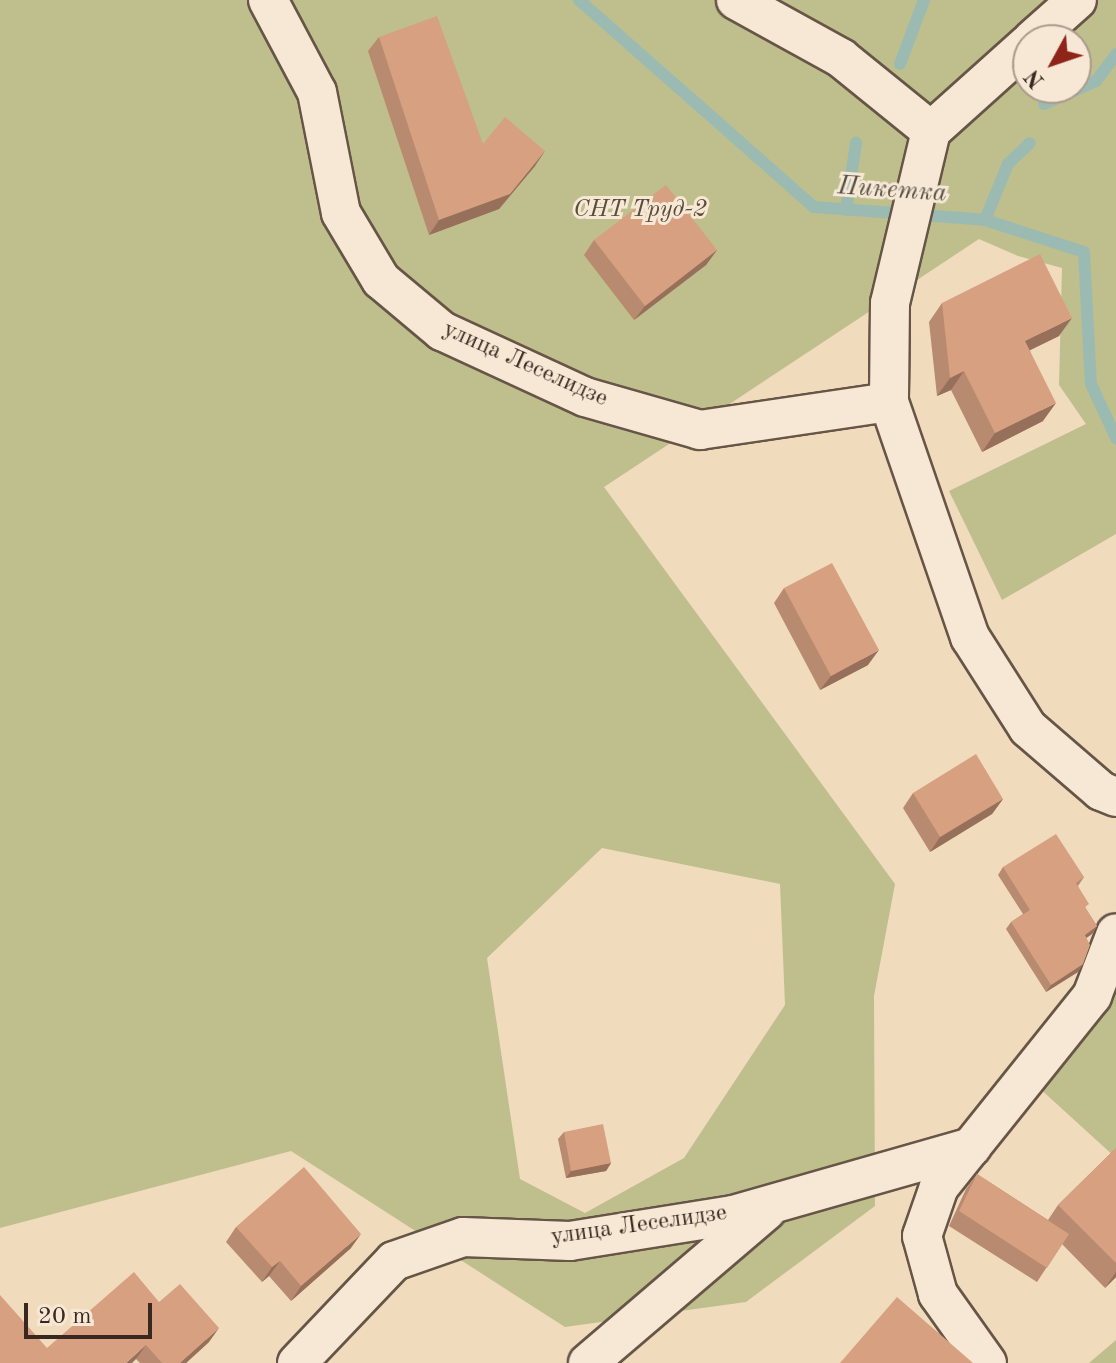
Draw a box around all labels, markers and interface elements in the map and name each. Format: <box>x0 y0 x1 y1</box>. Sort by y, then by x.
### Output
north arrow <box>1012 24 1092 104</box>
text: N <box>1021 65 1049 92</box>
water label: Пикетка <box>836 172 948 210</box>
park label: СНТ Труд-2 <box>573 197 707 225</box>
street label: улица Леселидзе <box>438 316 612 414</box>
street label: улица Леселидзе <box>549 1199 729 1253</box>
scale bar <box>28 1287 156 1337</box>
text: 20 m <box>38 1305 92 1329</box>

